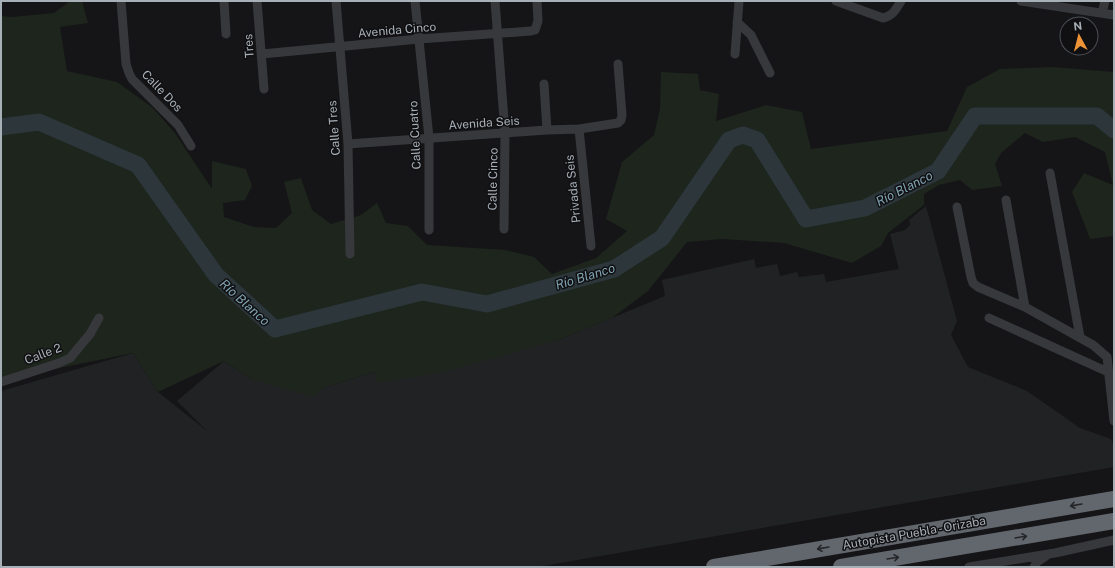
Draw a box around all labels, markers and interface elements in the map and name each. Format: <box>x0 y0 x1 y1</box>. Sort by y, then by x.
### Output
north arrow <box>1059 16 1099 56</box>
street label: Avenida Cinco <box>357 20 437 40</box>
text: N <box>1073 20 1083 33</box>
street label: Tres <box>241 33 257 59</box>
street label: Calle Dos <box>139 67 185 115</box>
street label: Calle Tres <box>325 100 343 156</box>
street label: Calle Cuatro <box>406 100 424 170</box>
street label: Avenida Seis <box>448 114 520 132</box>
street label: Calle Cinco <box>485 147 501 210</box>
street label: Privada Seis <box>562 154 584 224</box>
water label: Río Blanco <box>873 168 935 209</box>
water label: Río Blanco <box>553 260 617 293</box>
water label: Río Blanco <box>217 276 273 329</box>
street label: Calle 2 <box>23 341 63 367</box>
one-way arrow <box>1069 501 1082 509</box>
street label: Autopista Puebla - Orizaba <box>841 513 987 553</box>
one-way arrow <box>1014 533 1027 541</box>
one-way arrow <box>817 544 830 552</box>
one-way arrow <box>886 554 899 562</box>

